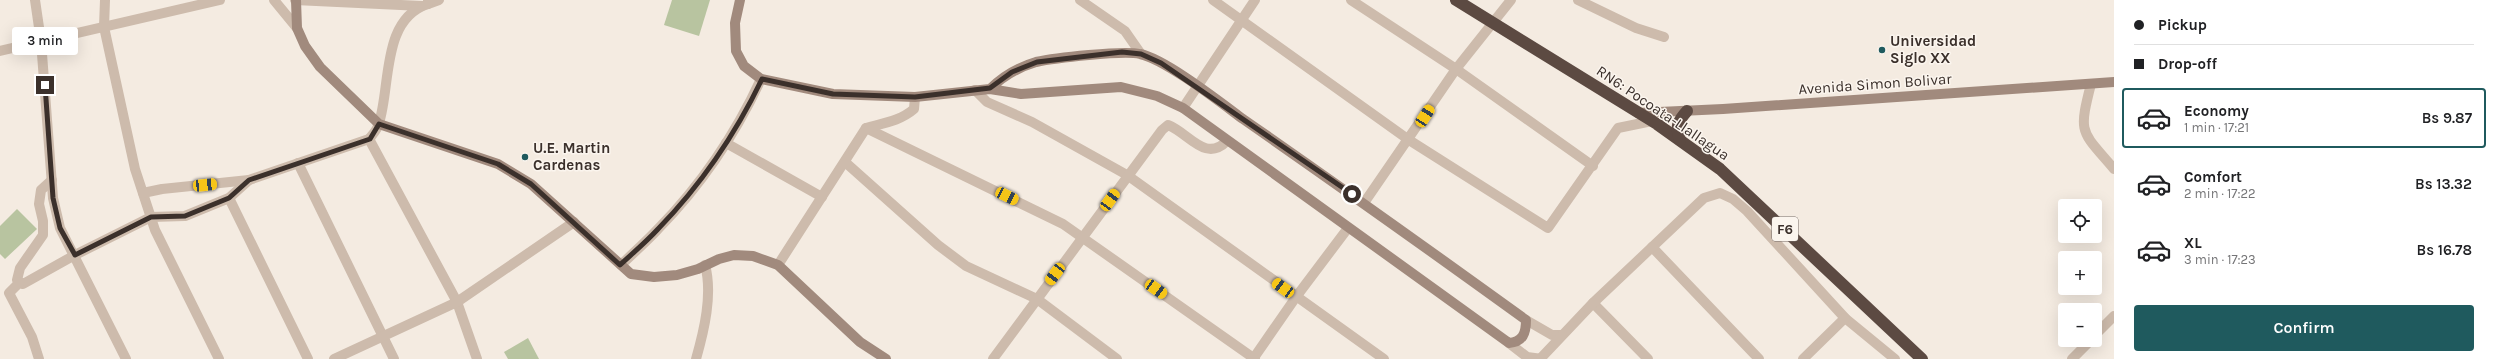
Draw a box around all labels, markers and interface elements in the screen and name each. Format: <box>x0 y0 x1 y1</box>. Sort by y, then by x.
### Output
text: Pickup <box>2158 16 2207 34</box>
callout: 3 min <box>12 27 78 55</box>
place label: Universidad Siglo XX <box>1890 32 1976 67</box>
text: 3 min <box>27 33 63 48</box>
marker: Universidad Siglo XX <box>1877 45 1887 55</box>
text: Drop-off <box>2158 55 2217 73</box>
street label: RN6: Pocoata-Llallagua <box>1593 62 1733 164</box>
street label: Avenida Simon Bolivar <box>1798 70 1953 98</box>
route end <box>36 76 54 94</box>
icon: car <box>2136 100 2172 136</box>
text: Economy <box>2184 102 2249 120</box>
car <box>1413 103 1437 129</box>
text: Bs 9.87 <box>2422 109 2472 127</box>
text: 1 min · 17:21 <box>2184 120 2249 135</box>
place label: U.E. Martin Cardenas <box>533 139 610 174</box>
marker: U.E. Martin Cardenas <box>520 152 530 162</box>
icon: car <box>2136 166 2172 202</box>
text: Comfort <box>2184 168 2242 186</box>
text: Bs 13.32 <box>2415 175 2472 193</box>
car <box>192 178 218 192</box>
car <box>994 185 1020 207</box>
route start <box>1343 185 1361 203</box>
text: 2 min · 17:22 <box>2184 186 2255 201</box>
car <box>1098 187 1122 213</box>
map controls <box>2058 199 2102 347</box>
button: locate <box>2058 199 2102 243</box>
road number: F6 <box>1772 217 1798 241</box>
icon: car <box>2136 232 2172 268</box>
text: XL <box>2184 234 2202 252</box>
text: Bs 16.78 <box>2417 241 2472 259</box>
button: + <box>2058 251 2102 295</box>
text: 3 min · 17:23 <box>2184 252 2256 267</box>
car <box>1043 261 1067 287</box>
car <box>1270 276 1296 300</box>
car <box>1143 277 1169 301</box>
button: − <box>2058 303 2102 347</box>
button: Confirm <box>2134 305 2474 351</box>

